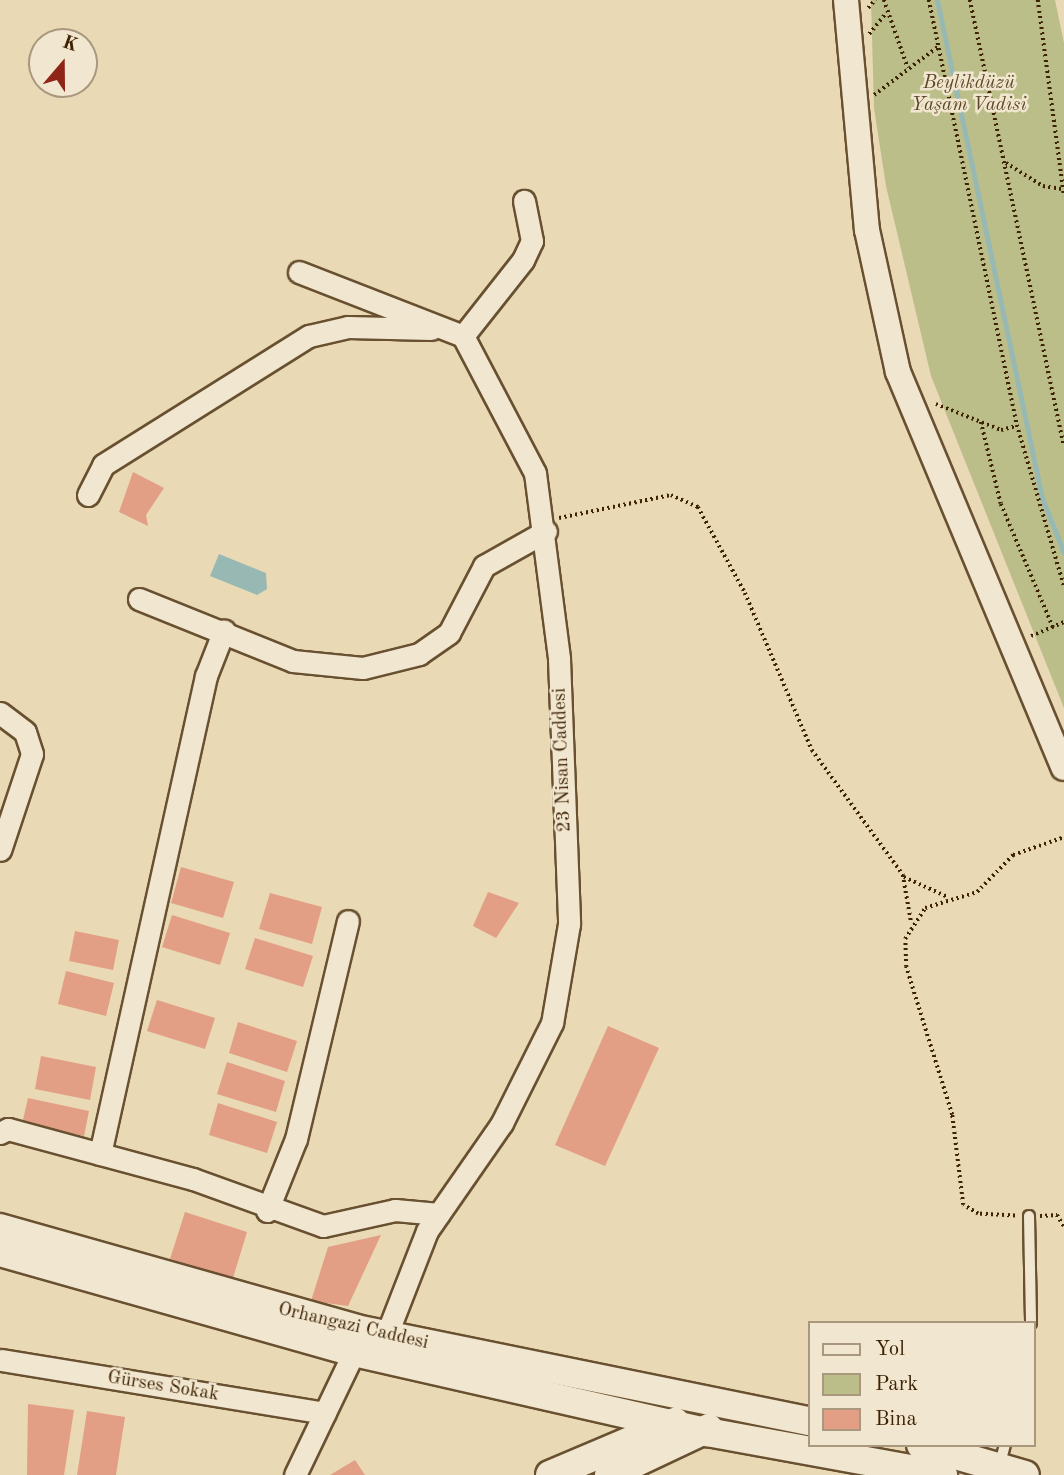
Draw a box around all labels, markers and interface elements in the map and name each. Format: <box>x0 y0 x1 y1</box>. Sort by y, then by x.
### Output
north arrow <box>28 28 98 98</box>
text: K <box>60 33 80 56</box>
park label: Beylikdüzü Yaşam Vadisi <box>911 73 1027 117</box>
street label: 23 Nisan Caddesi <box>549 687 577 833</box>
street label: Orhangazi Caddesi <box>276 1299 430 1355</box>
legend <box>808 1321 1036 1447</box>
text: Yol <box>875 1339 905 1360</box>
street label: Gürses Sokak <box>106 1367 220 1407</box>
text: Park <box>875 1374 918 1395</box>
text: Bina <box>875 1409 917 1430</box>

